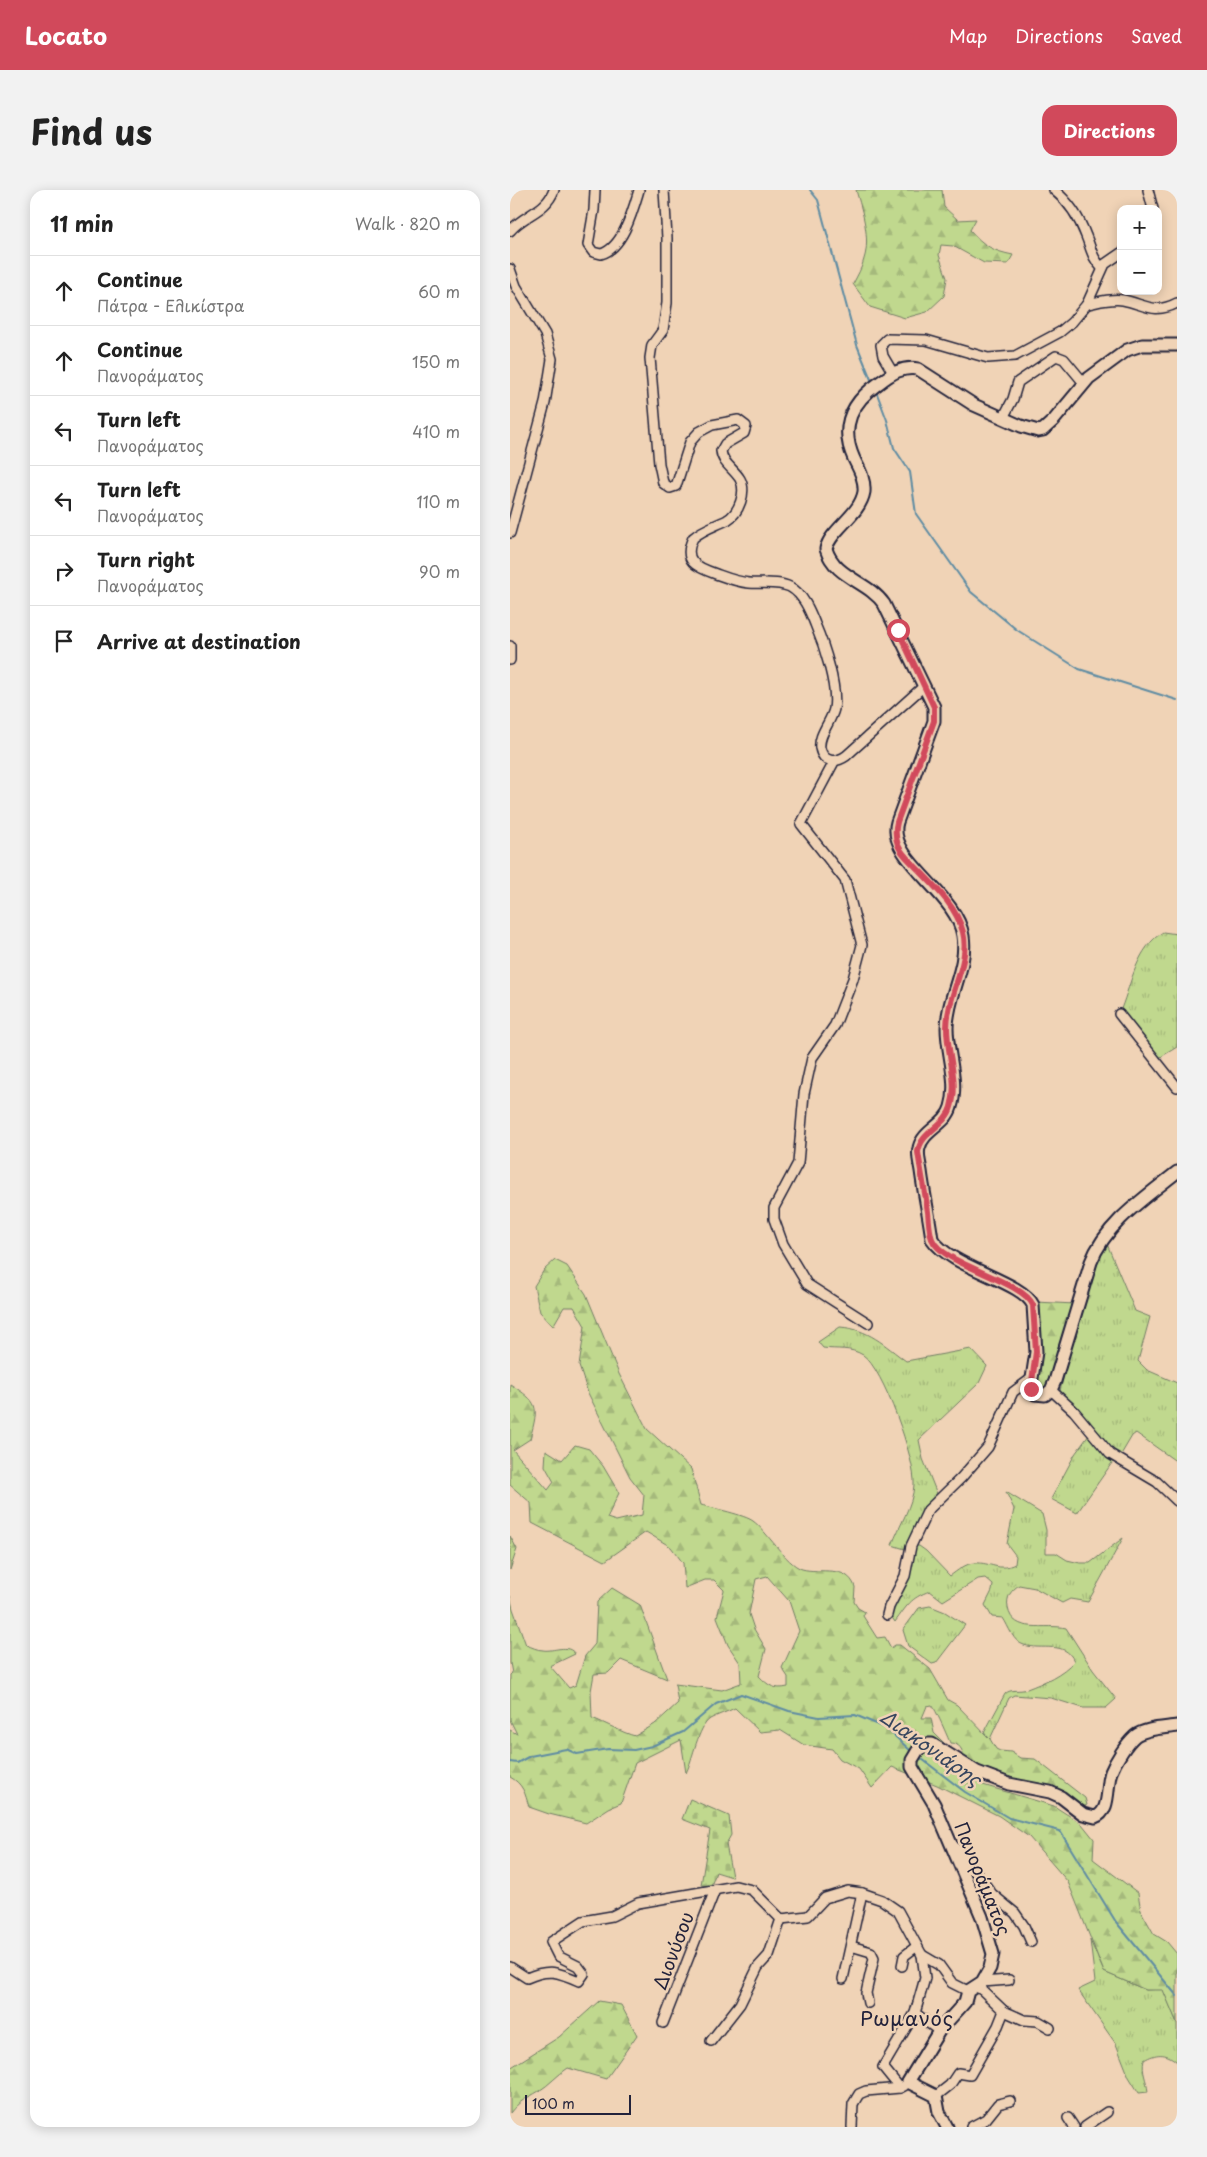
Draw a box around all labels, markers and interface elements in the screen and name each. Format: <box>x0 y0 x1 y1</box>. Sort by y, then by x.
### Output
text: Locato <box>25 17 107 53</box>
text: Map <box>949 22 987 49</box>
text: Directions <box>1015 22 1103 49</box>
text: Saved <box>1131 22 1182 49</box>
text: Find us <box>30 104 152 157</box>
button: Directions <box>1042 105 1177 156</box>
map controls <box>1117 205 1162 295</box>
button: + <box>1117 205 1162 250</box>
text: 11 min <box>50 207 114 239</box>
text: Walk · 820 m <box>355 211 460 235</box>
button: − <box>1117 250 1162 295</box>
text: Continue <box>97 265 183 293</box>
icon: ahead <box>50 277 78 305</box>
text: 60 m <box>418 279 460 303</box>
text: Πάτρα - Ελικίστρα <box>97 293 244 317</box>
text: Continue <box>97 335 183 363</box>
icon: ahead <box>50 347 78 375</box>
text: 150 m <box>412 349 460 373</box>
text: Πανοράματος <box>97 363 204 387</box>
text: Turn left <box>97 405 181 433</box>
icon: left <box>50 417 78 445</box>
text: 410 m <box>412 419 460 443</box>
text: Πανοράματος <box>97 433 204 457</box>
text: Turn left <box>97 475 181 503</box>
icon: left <box>50 487 78 515</box>
text: 110 m <box>417 489 460 513</box>
text: Πανοράματος <box>97 503 204 527</box>
text: Turn right <box>97 545 195 573</box>
icon: right <box>50 557 78 585</box>
text: 90 m <box>419 559 460 583</box>
text: Πανοράματος <box>97 573 204 597</box>
route start <box>887 619 910 642</box>
icon: arrive <box>50 627 78 655</box>
text: Arrive at destination <box>97 627 301 655</box>
route end <box>1020 1378 1043 1401</box>
water label: Διακονιάρης <box>875 1702 989 1794</box>
street label: Πανοράματος <box>948 1818 1018 1939</box>
street label: Διονύσου <box>645 1908 700 1993</box>
district label: Ρωμανός <box>860 2003 954 2033</box>
scale bar <box>525 2092 631 2115</box>
text: 100 m <box>532 2093 575 2114</box>

